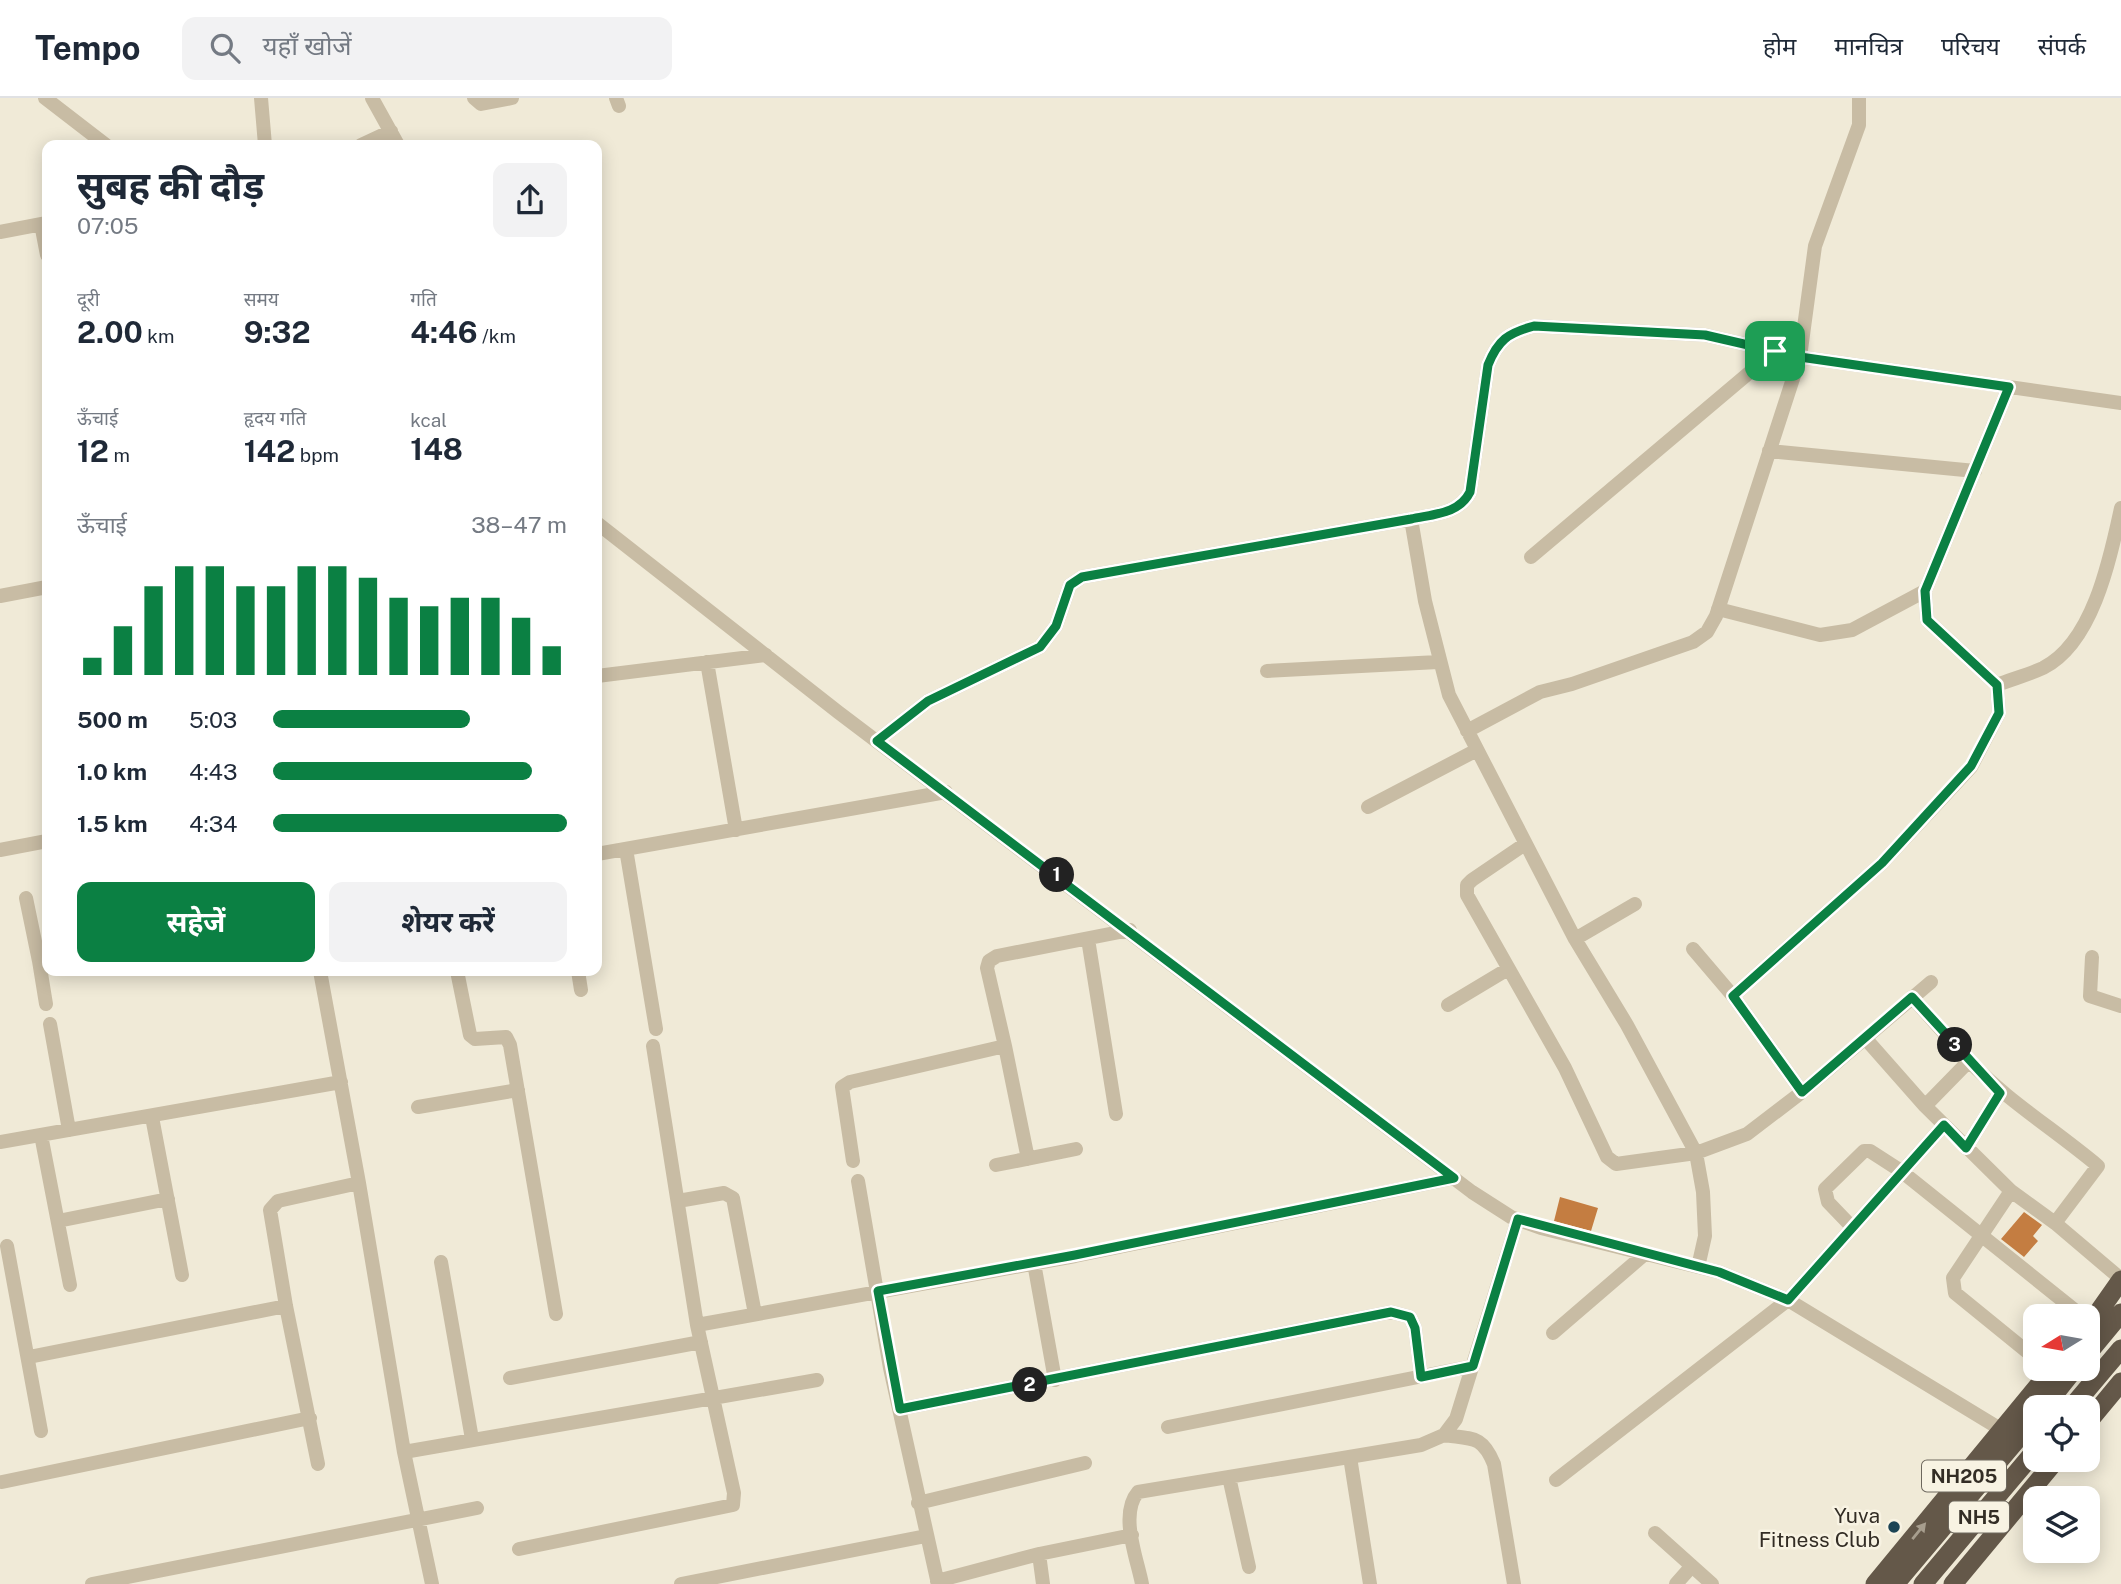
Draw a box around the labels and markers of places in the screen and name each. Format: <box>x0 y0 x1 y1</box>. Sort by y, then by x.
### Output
pin <box>1745 321 1805 381</box>
pin: 1 <box>1040 858 1074 892</box>
pin: 3 <box>1938 1028 1972 1062</box>
pin: 2 <box>1012 1368 1048 1402</box>
place label: Yuva Fitness Club <box>1759 1503 1880 1552</box>
marker: Yuva Fitness Club <box>1886 1519 1902 1535</box>

